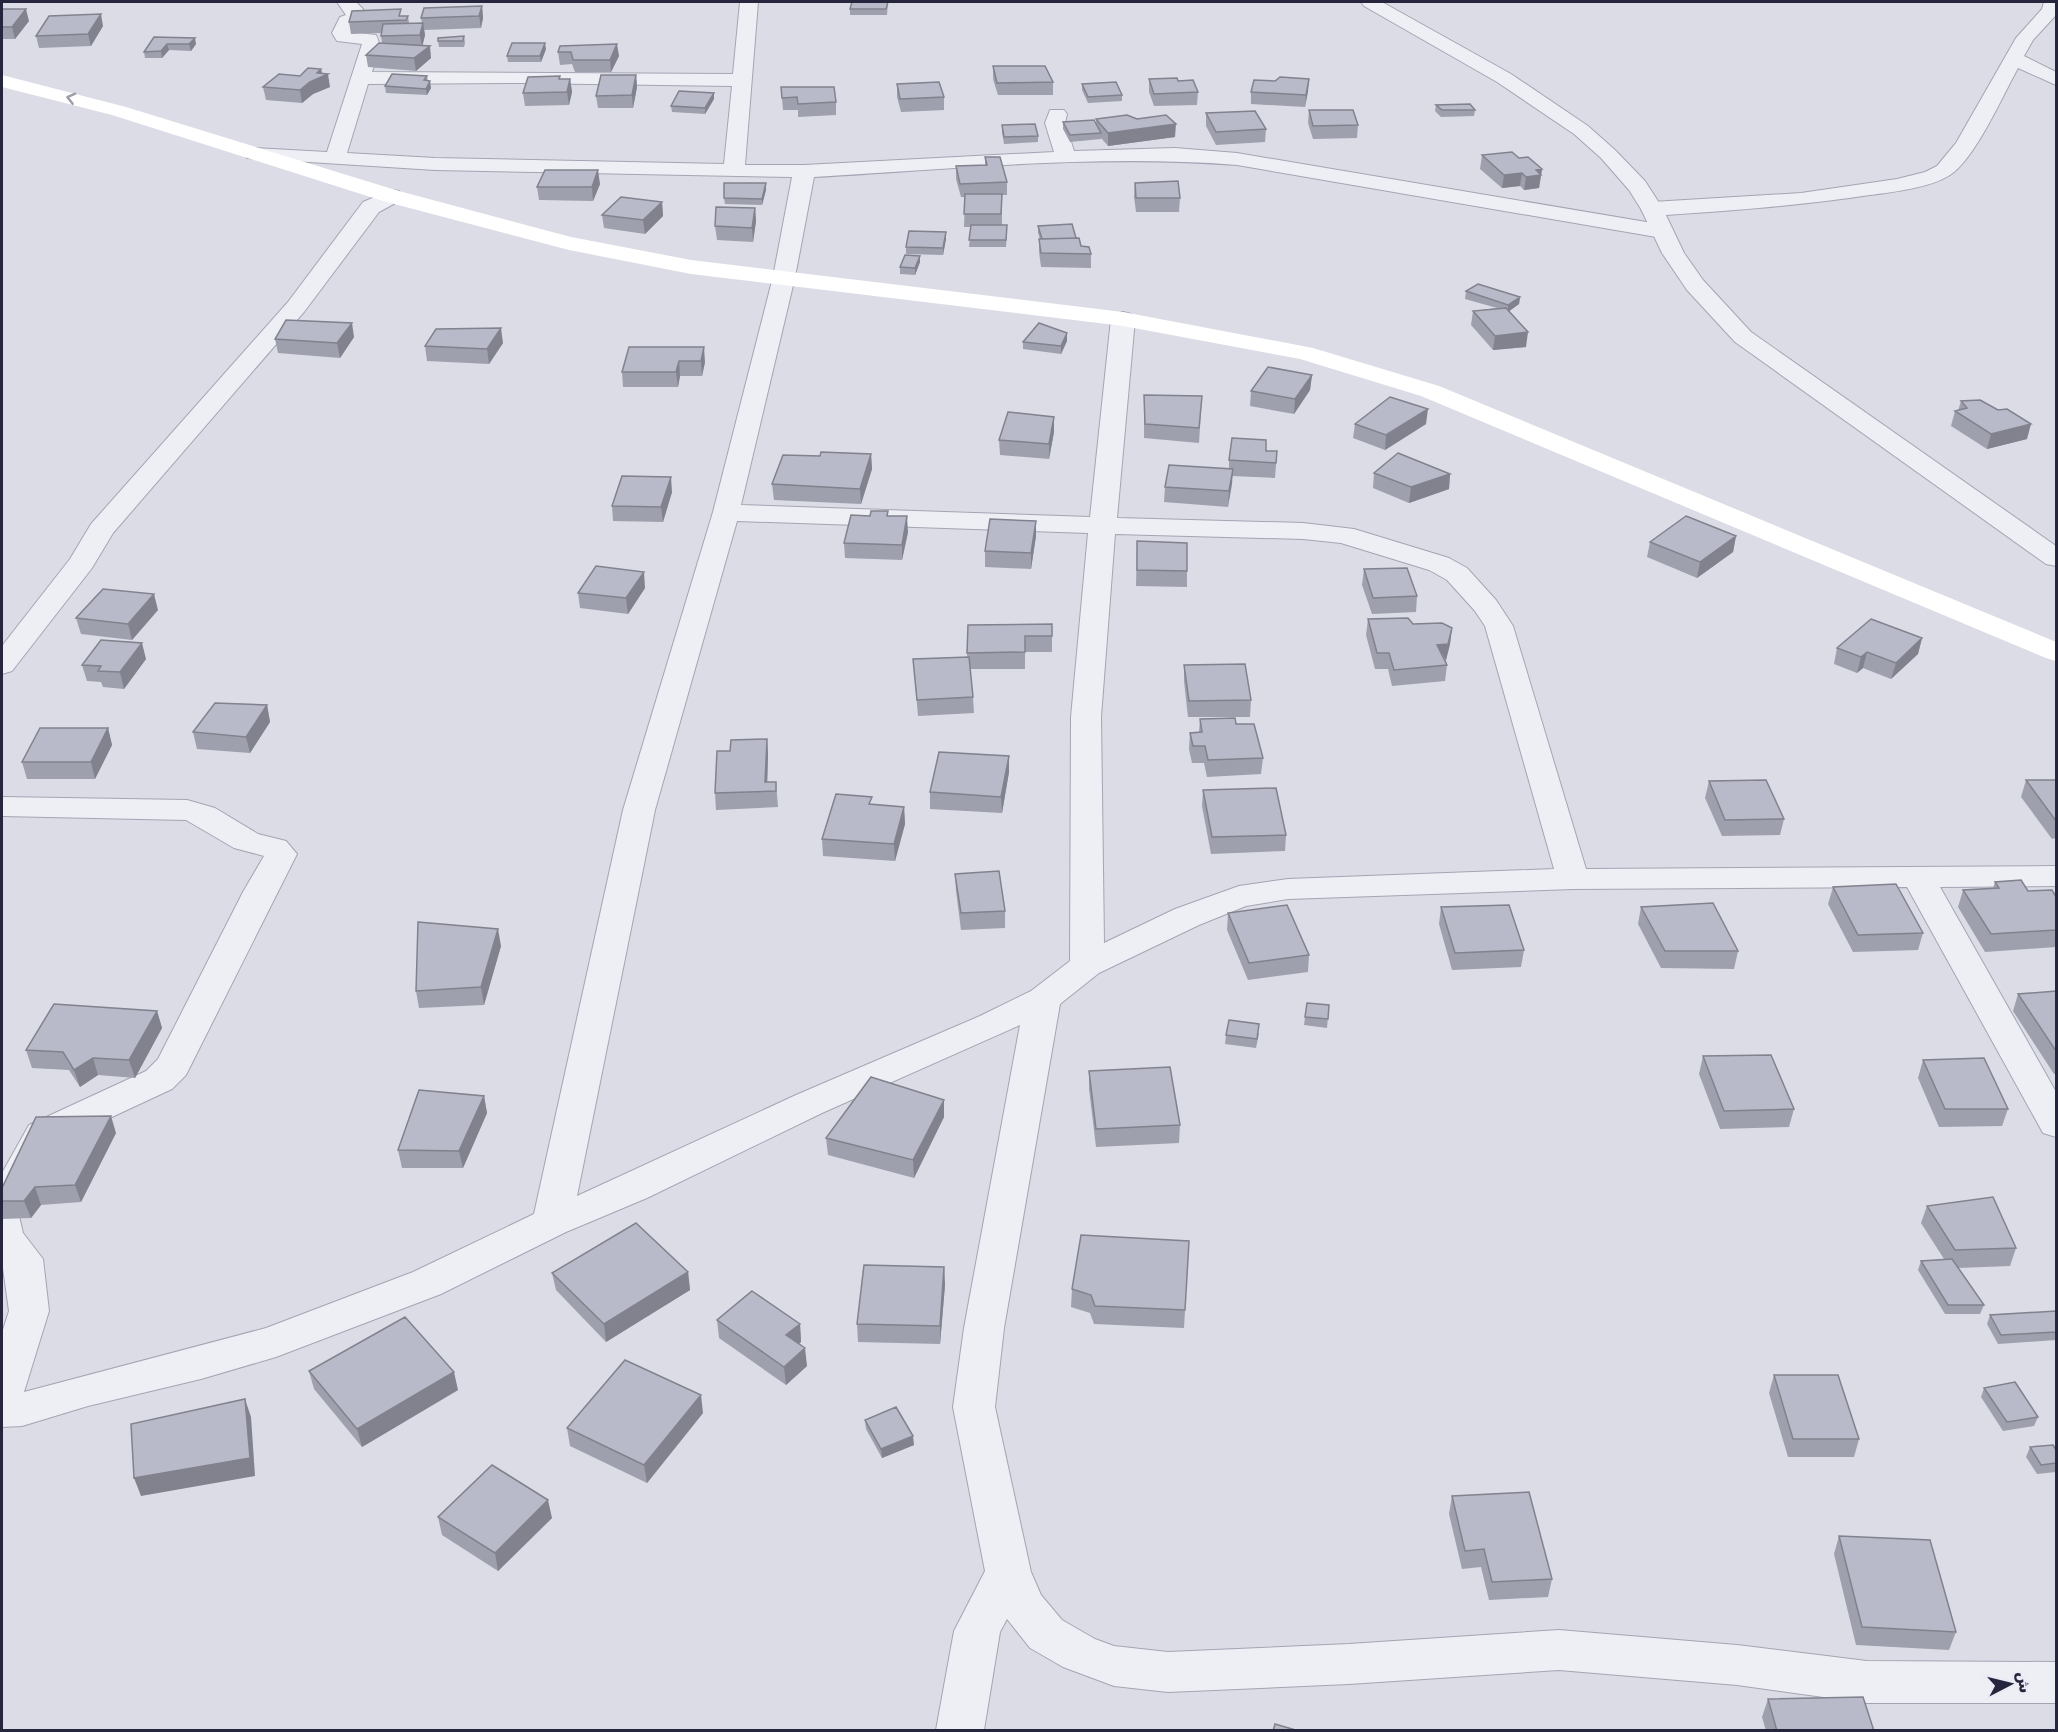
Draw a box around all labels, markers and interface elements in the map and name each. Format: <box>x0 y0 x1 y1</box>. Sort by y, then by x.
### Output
one-way arrow <box>66 93 76 106</box>
north arrow <box>1980 1654 2040 1714</box>
text: ش <box>2014 1670 2035 1694</box>

